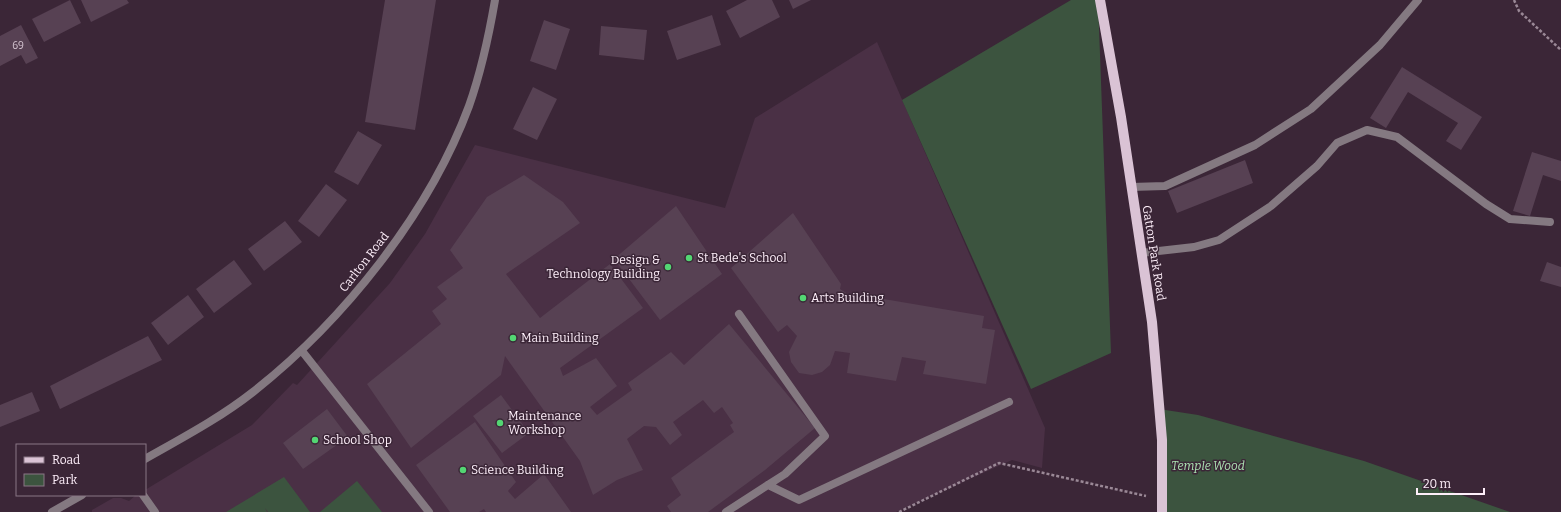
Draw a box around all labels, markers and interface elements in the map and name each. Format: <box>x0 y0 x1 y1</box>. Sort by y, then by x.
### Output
house number: 69 <box>12 40 24 52</box>
street label: Gatton Park Road <box>1140 204 1168 302</box>
street label: Carlton Road <box>336 229 392 295</box>
place label: St Bede's School <box>697 251 787 265</box>
place label: Design & Technology Building <box>546 253 660 281</box>
marker: St Bede's School <box>684 253 694 263</box>
marker: Design & Technology Building <box>663 262 673 272</box>
place label: Arts Building <box>811 291 884 305</box>
marker: Arts Building <box>798 293 808 303</box>
place label: Main Building <box>521 331 599 345</box>
marker: Main Building <box>508 333 518 343</box>
place label: Maintenance Workshop <box>508 409 581 437</box>
marker: Maintenance Workshop <box>495 418 505 428</box>
place label: School Shop <box>323 433 392 447</box>
marker: School Shop <box>310 435 320 445</box>
legend <box>16 444 146 496</box>
text: Road <box>52 453 80 467</box>
park label: Temple Wood <box>1171 459 1245 473</box>
place label: Science Building <box>471 463 564 477</box>
marker: Science Building <box>458 465 468 475</box>
scale bar <box>1417 470 1484 496</box>
text: Park <box>52 473 78 487</box>
text: 20 m <box>1423 477 1452 491</box>

